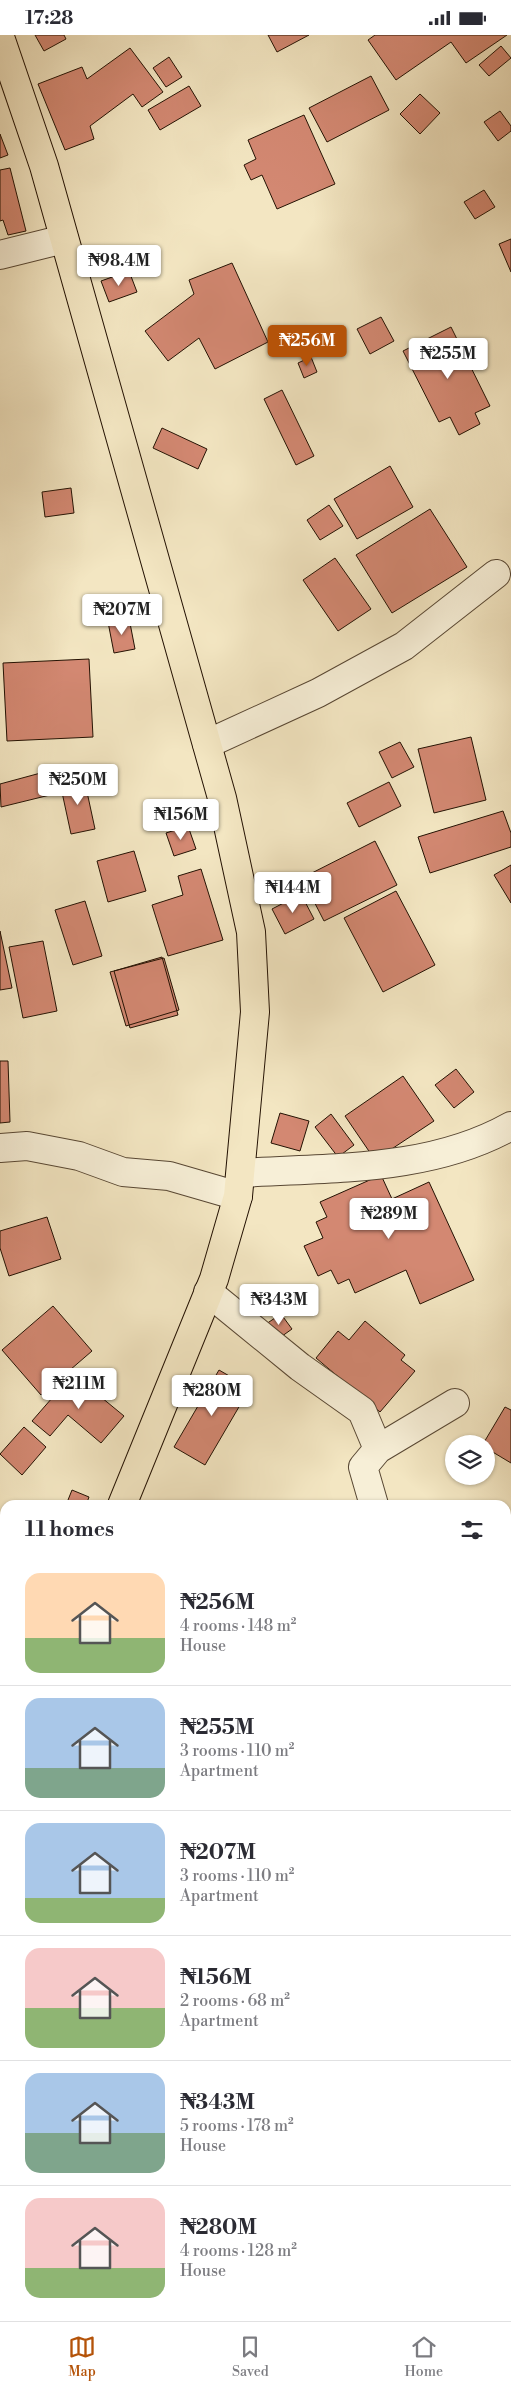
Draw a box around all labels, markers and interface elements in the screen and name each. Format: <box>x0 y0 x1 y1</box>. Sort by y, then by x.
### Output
text: 17:28 <box>25 6 73 30</box>
pin: ₦98.4M <box>78 245 160 287</box>
text: ₦98.4M <box>88 251 150 271</box>
pin: ₦256M <box>272 325 342 367</box>
text: ₦256M <box>279 331 335 351</box>
pin: ₦255M <box>413 337 483 380</box>
text: ₦255M <box>420 344 476 364</box>
pin: ₦207M <box>87 593 157 636</box>
text: ₦207M <box>93 600 151 620</box>
pin: ₦250M <box>43 763 113 806</box>
text: ₦250M <box>49 770 107 790</box>
pin: ₦156M <box>146 799 216 841</box>
text: ₦156M <box>154 805 208 825</box>
pin: ₦144M <box>258 871 328 914</box>
text: ₦144M <box>265 878 321 898</box>
pin: ₦289M <box>354 1197 424 1240</box>
text: ₦289M <box>361 1204 418 1224</box>
pin: ₦343M <box>244 1283 314 1326</box>
text: ₦343M <box>251 1290 307 1310</box>
pin: ₦211M <box>44 1367 114 1410</box>
text: ₦211M <box>53 1374 105 1394</box>
pin: ₦280M <box>177 1375 247 1417</box>
text: ₦280M <box>183 1381 241 1401</box>
map controls <box>445 1435 495 1485</box>
button: layers <box>445 1435 495 1485</box>
icon: filters <box>458 1516 486 1544</box>
text: 11 homes <box>25 1517 114 1543</box>
text: ₦256M <box>180 1590 254 1616</box>
icon: home <box>65 1593 125 1653</box>
text: 4 rooms · 148 m² <box>180 1616 296 1636</box>
text: House <box>180 1636 226 1656</box>
text: ₦255M <box>180 1715 254 1741</box>
icon: home <box>65 1718 125 1778</box>
text: 3 rooms · 110 m² <box>180 1741 294 1761</box>
text: Apartment <box>180 1761 259 1781</box>
text: ₦207M <box>180 1840 256 1866</box>
icon: home <box>65 1843 125 1903</box>
text: 3 rooms · 110 m² <box>180 1866 294 1886</box>
text: Apartment <box>180 1886 259 1906</box>
text: ₦156M <box>180 1965 251 1991</box>
icon: home <box>65 1968 125 2028</box>
text: 2 rooms · 68 m² <box>180 1991 290 2011</box>
text: Apartment <box>180 2011 259 2031</box>
text: ₦343M <box>180 2090 255 2116</box>
icon: home <box>65 2093 125 2153</box>
text: 5 rooms · 178 m² <box>180 2116 294 2136</box>
text: House <box>180 2136 226 2156</box>
text: ₦280M <box>180 2215 257 2241</box>
icon: home <box>65 2218 125 2278</box>
text: 4 rooms · 128 m² <box>180 2241 297 2261</box>
text: House <box>180 2261 226 2281</box>
tab: Map <box>68 2333 96 2381</box>
tab: Saved <box>232 2333 269 2381</box>
tab: Home <box>405 2333 443 2381</box>

